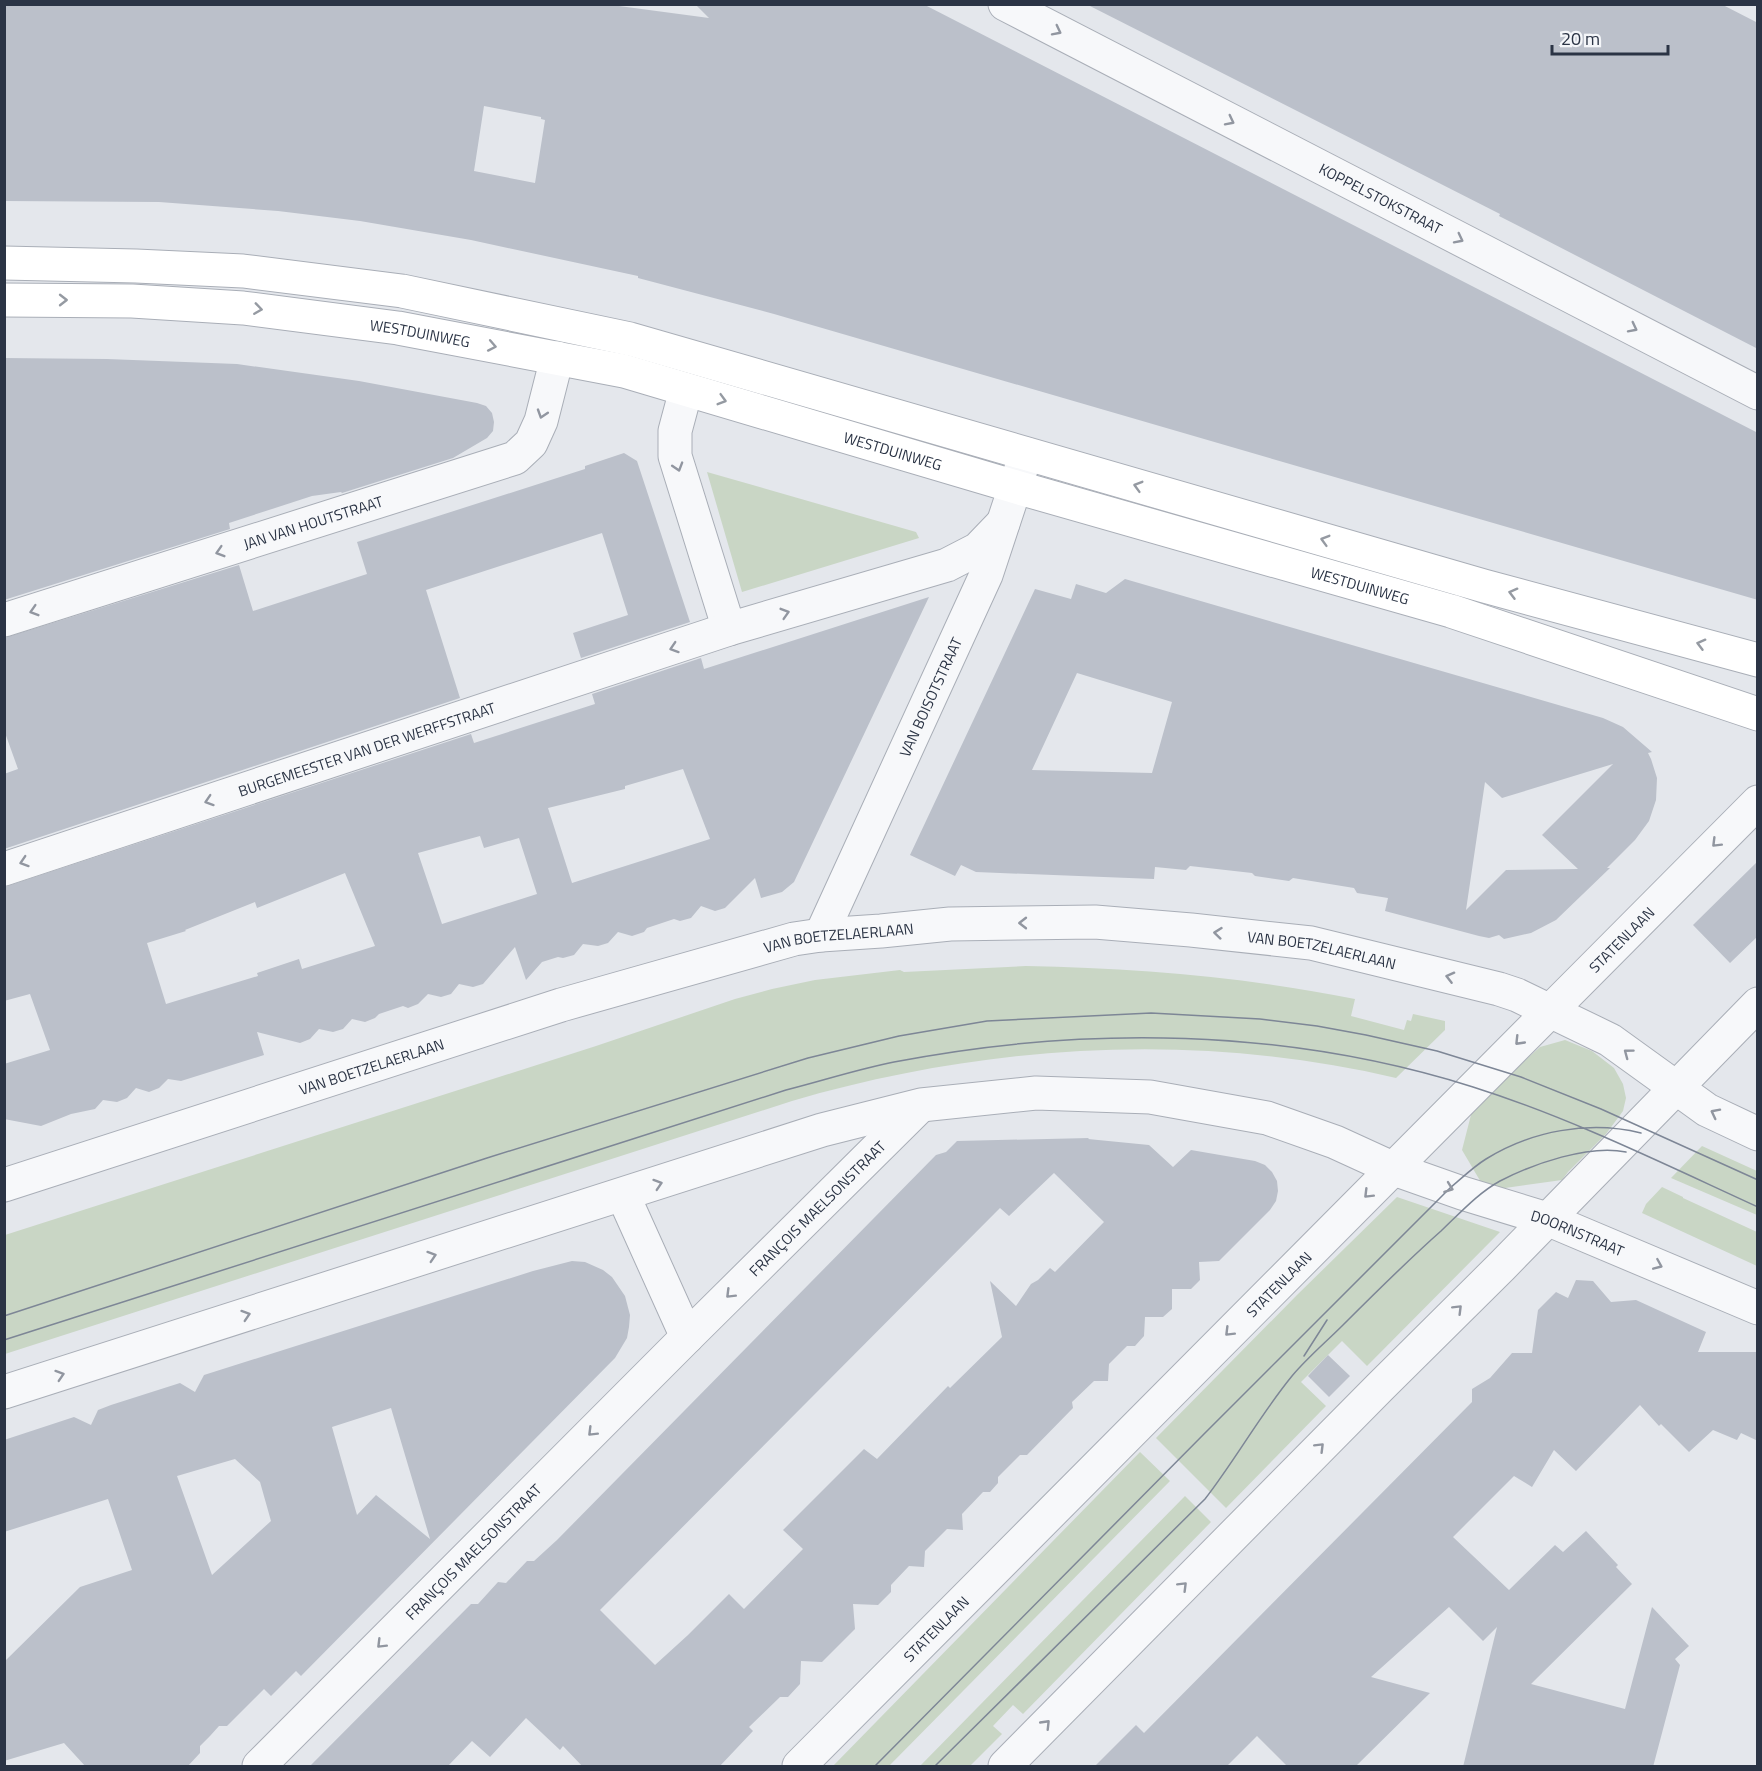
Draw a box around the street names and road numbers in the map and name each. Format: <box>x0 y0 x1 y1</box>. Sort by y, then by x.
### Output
street label: KOPPELSTOKSTRAAT <box>1315 157 1447 240</box>
street label: WESTDUINWEG <box>368 313 472 353</box>
street label: WESTDUINWEG <box>841 425 945 476</box>
street label: JAN VAN HOUTSTRAAT <box>240 489 386 555</box>
street label: WESTDUINWEG <box>1308 560 1412 610</box>
street label: VAN BOISOTSTRAAT <box>893 633 968 760</box>
street label: BURGEMEESTER VAN DER WERFFSTRAAT <box>235 696 498 802</box>
street label: STATENLAAN <box>1583 901 1660 978</box>
street label: VAN BOETZELAERLAAN <box>761 916 915 959</box>
street label: VAN BOETZELAERLAAN <box>1246 925 1399 975</box>
street label: VAN BOETZELAERLAAN <box>296 1032 447 1101</box>
street label: FRANÇOIS MAELSONSTRAAT <box>743 1135 891 1281</box>
street label: DOORNSTRAAT <box>1528 1203 1628 1262</box>
street label: STATENLAAN <box>1240 1246 1317 1322</box>
street label: FRANÇOIS MAELSONSTRAAT <box>400 1478 546 1625</box>
street label: STATENLAAN <box>898 1590 974 1667</box>

